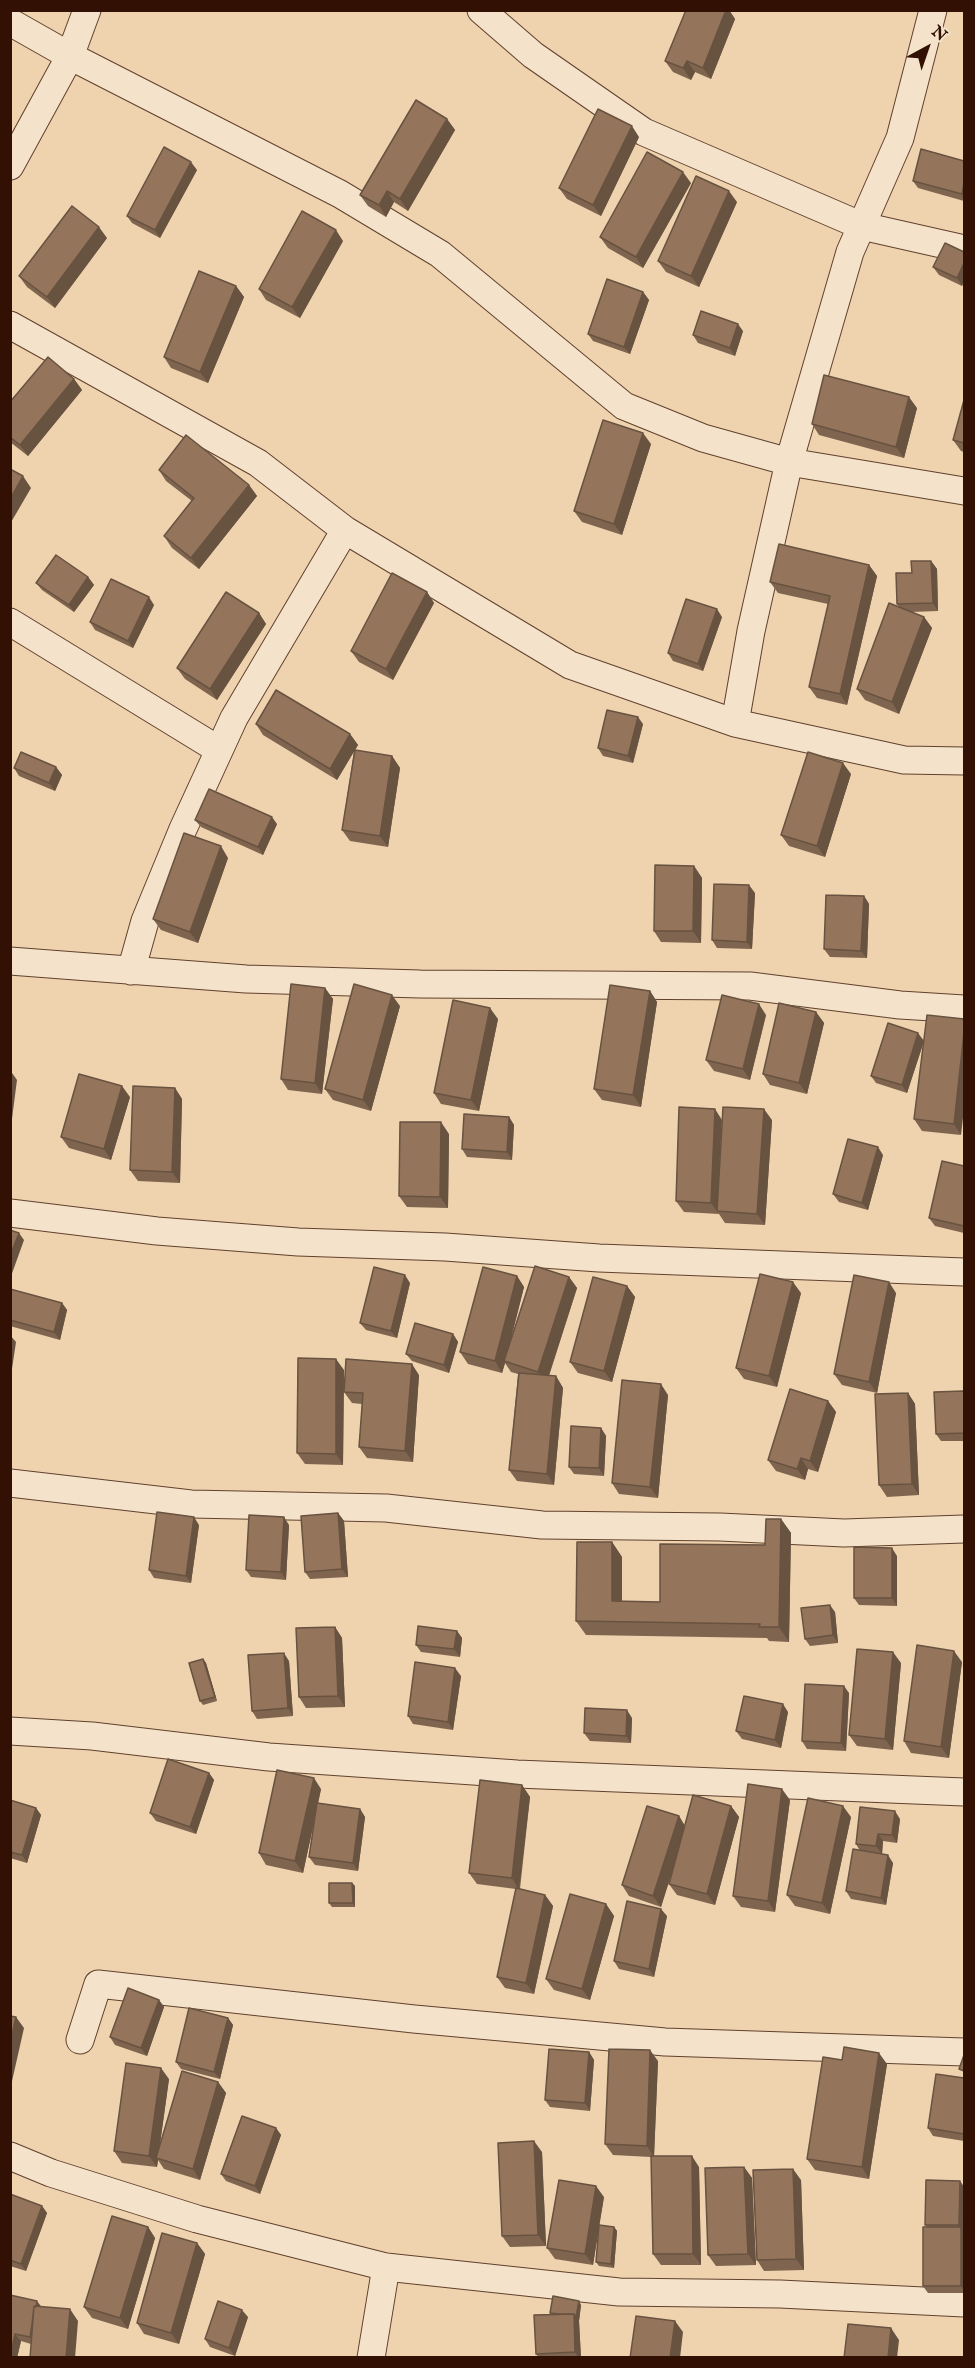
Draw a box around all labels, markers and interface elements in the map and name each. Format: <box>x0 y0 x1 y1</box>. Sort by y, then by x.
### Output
north arrow <box>897 18 957 78</box>
text: N <box>927 22 950 46</box>

